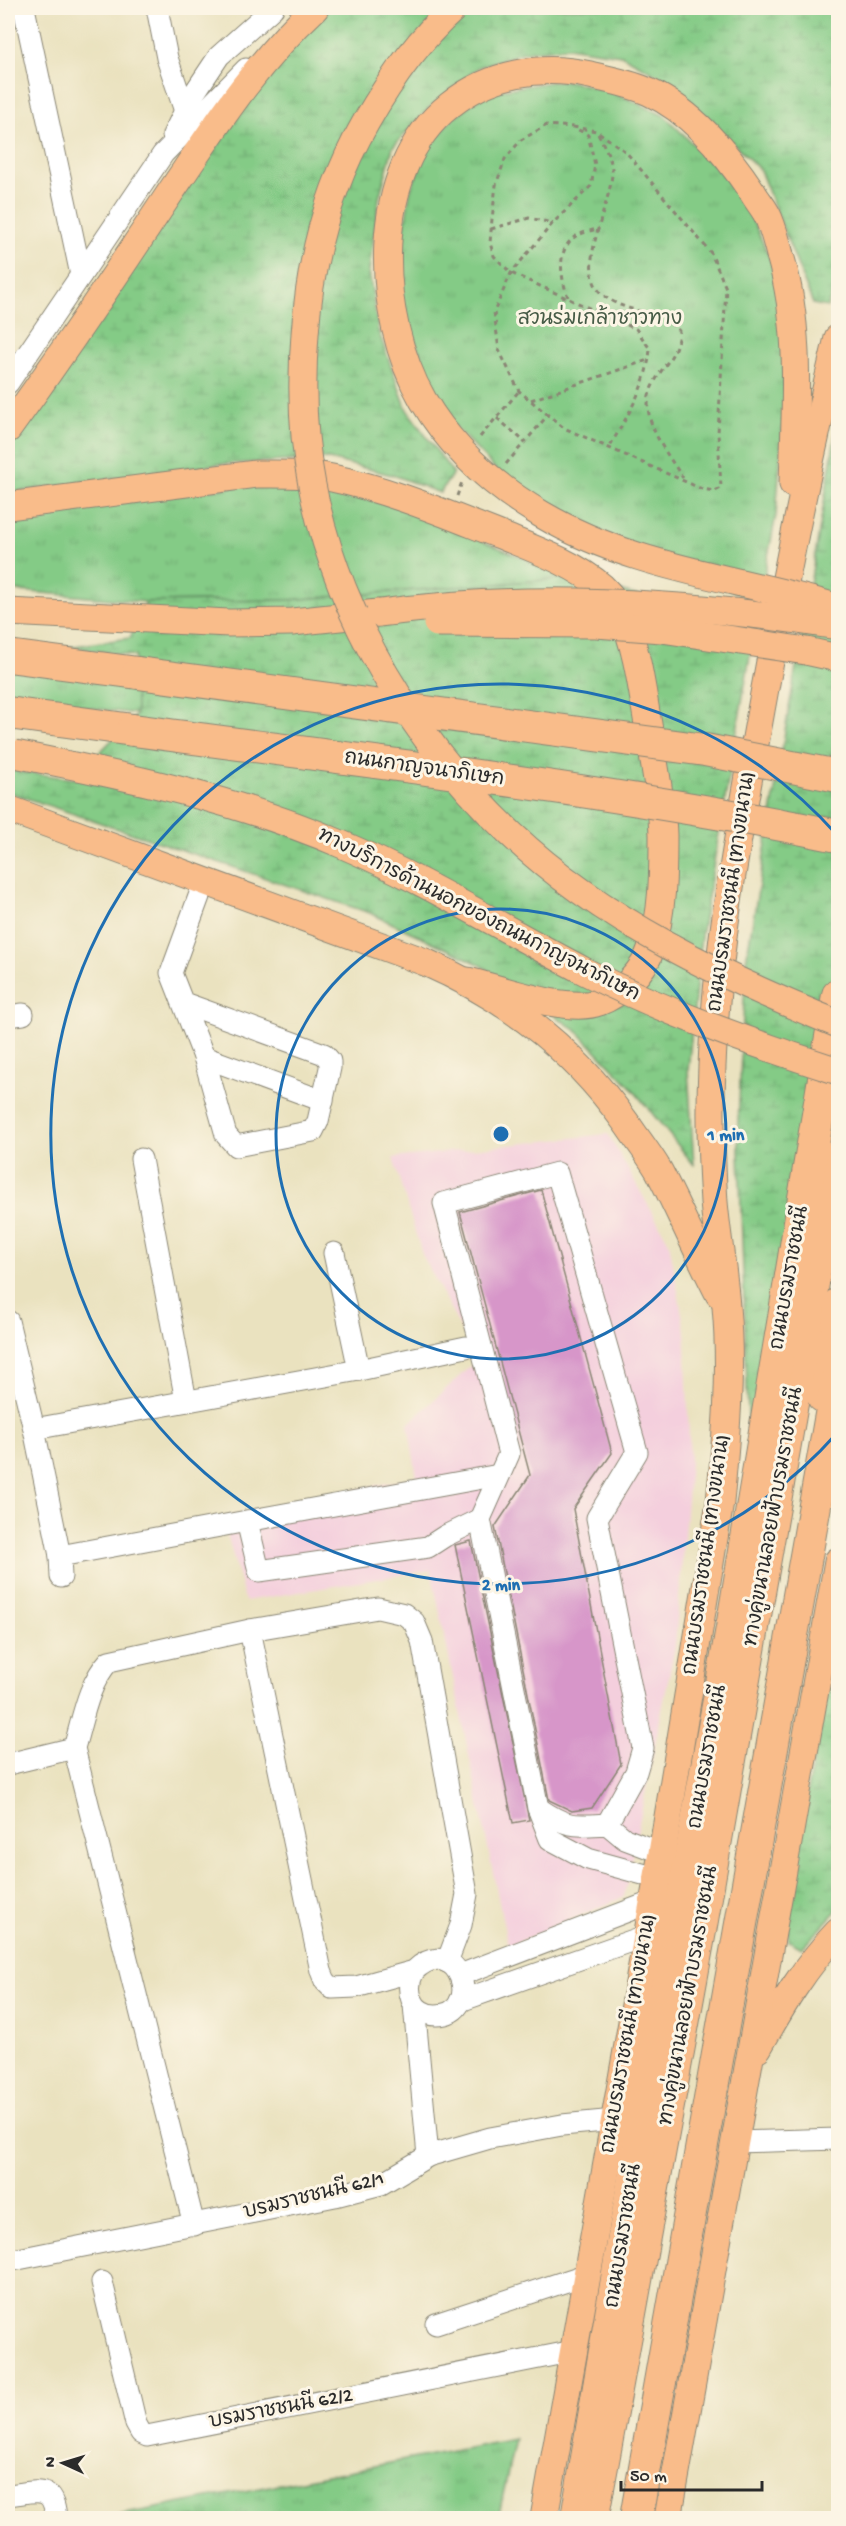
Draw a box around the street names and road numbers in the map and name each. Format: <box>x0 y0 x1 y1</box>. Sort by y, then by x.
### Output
street label: ถนนกาญจนาภิเษก <box>343 743 506 793</box>
street label: ถนนบรมราชชนนี (ทางขนาน) <box>701 770 761 1014</box>
street label: ทางบริการด้านนอกของถนนกาญจนาภิเษก <box>313 820 645 1008</box>
street label: ถนนบรมราชชนนี <box>763 1203 815 1352</box>
street label: ทางคู่ขนานลอยฟ้าบรมราชชนนี <box>735 1384 810 1649</box>
street label: ถนนบรมราชชนนี (ทางขนาน) <box>676 1433 736 1677</box>
street label: ถนนบรมราชชนนี <box>681 1682 733 1831</box>
street label: ทางคู่ขนานลอยฟ้าบรมราชชนนี <box>650 1863 725 2128</box>
street label: ถนนบรมราชชนนี (ทางขนาน) <box>594 1912 662 2155</box>
street label: ถนนบรมราชชนนี <box>598 2161 648 2310</box>
street label: บรมราชชนนี 62/1 <box>240 2165 387 2226</box>
street label: บรมราชชนนี 62/2 <box>206 2381 355 2435</box>

